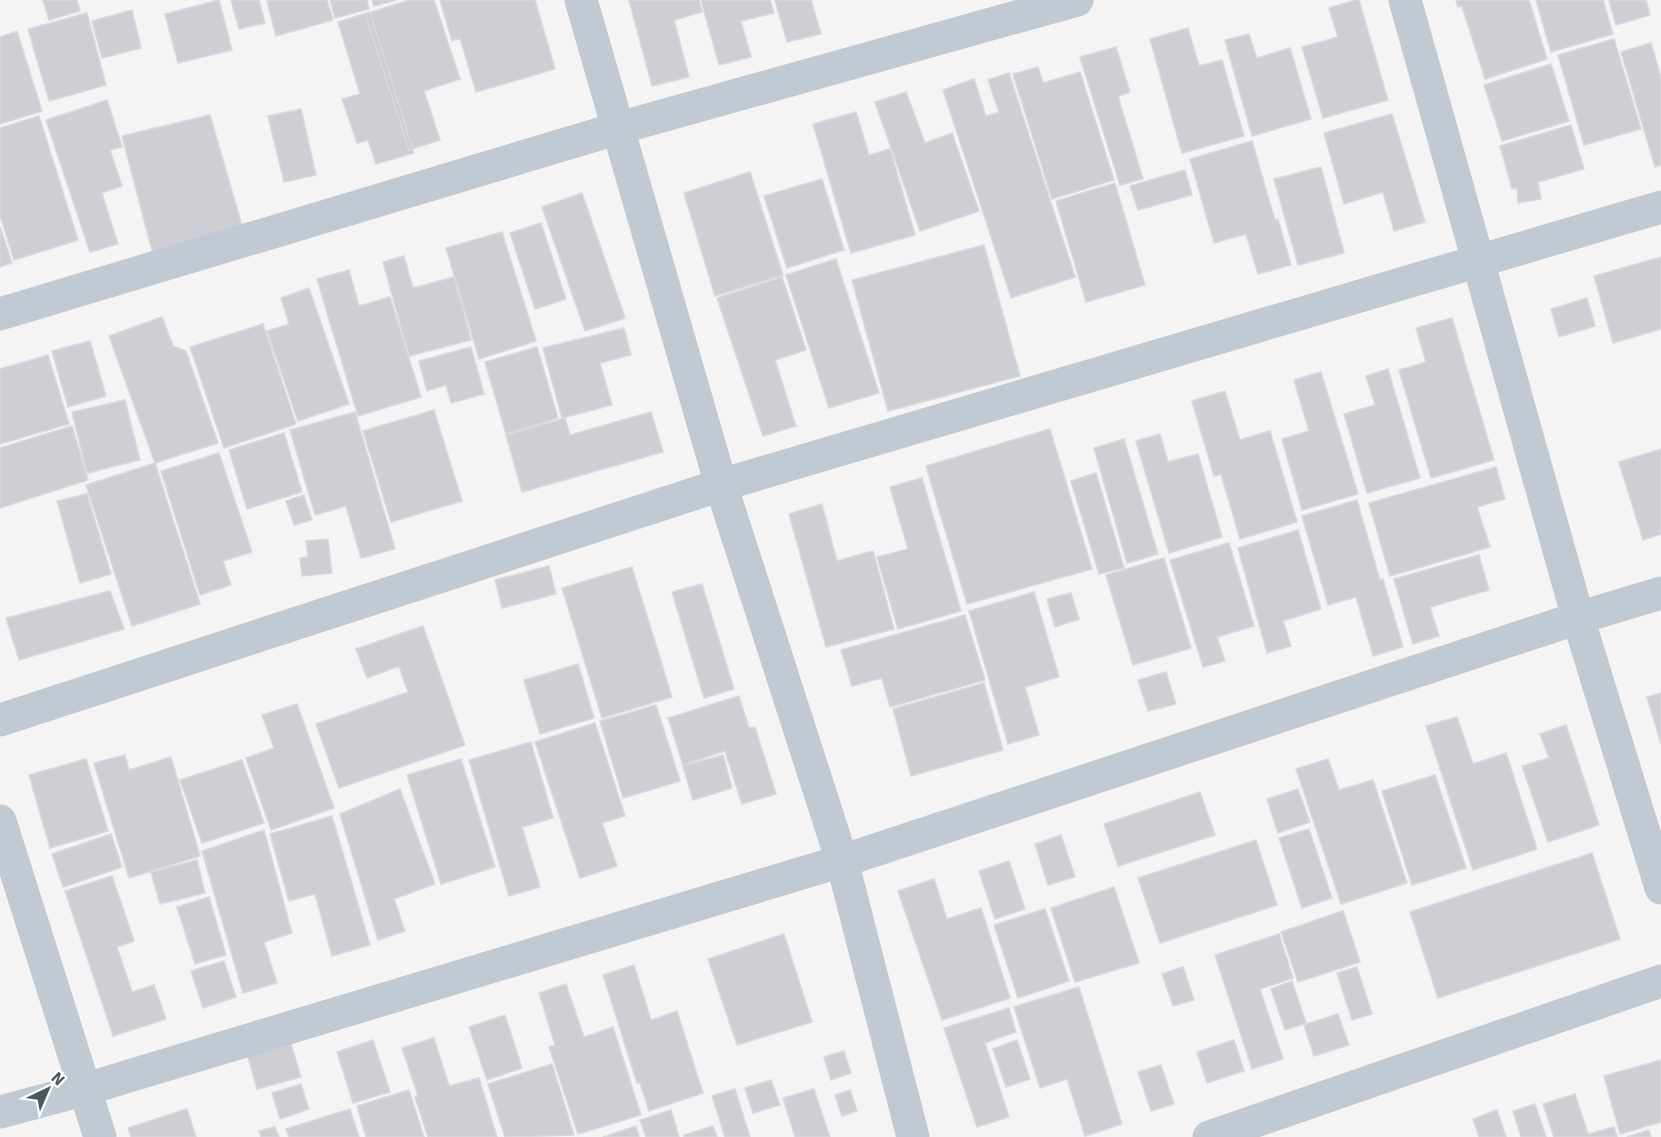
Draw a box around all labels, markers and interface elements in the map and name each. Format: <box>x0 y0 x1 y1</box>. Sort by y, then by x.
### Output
north arrow <box>18 1059 78 1119</box>
text: N <box>47 1068 69 1090</box>

